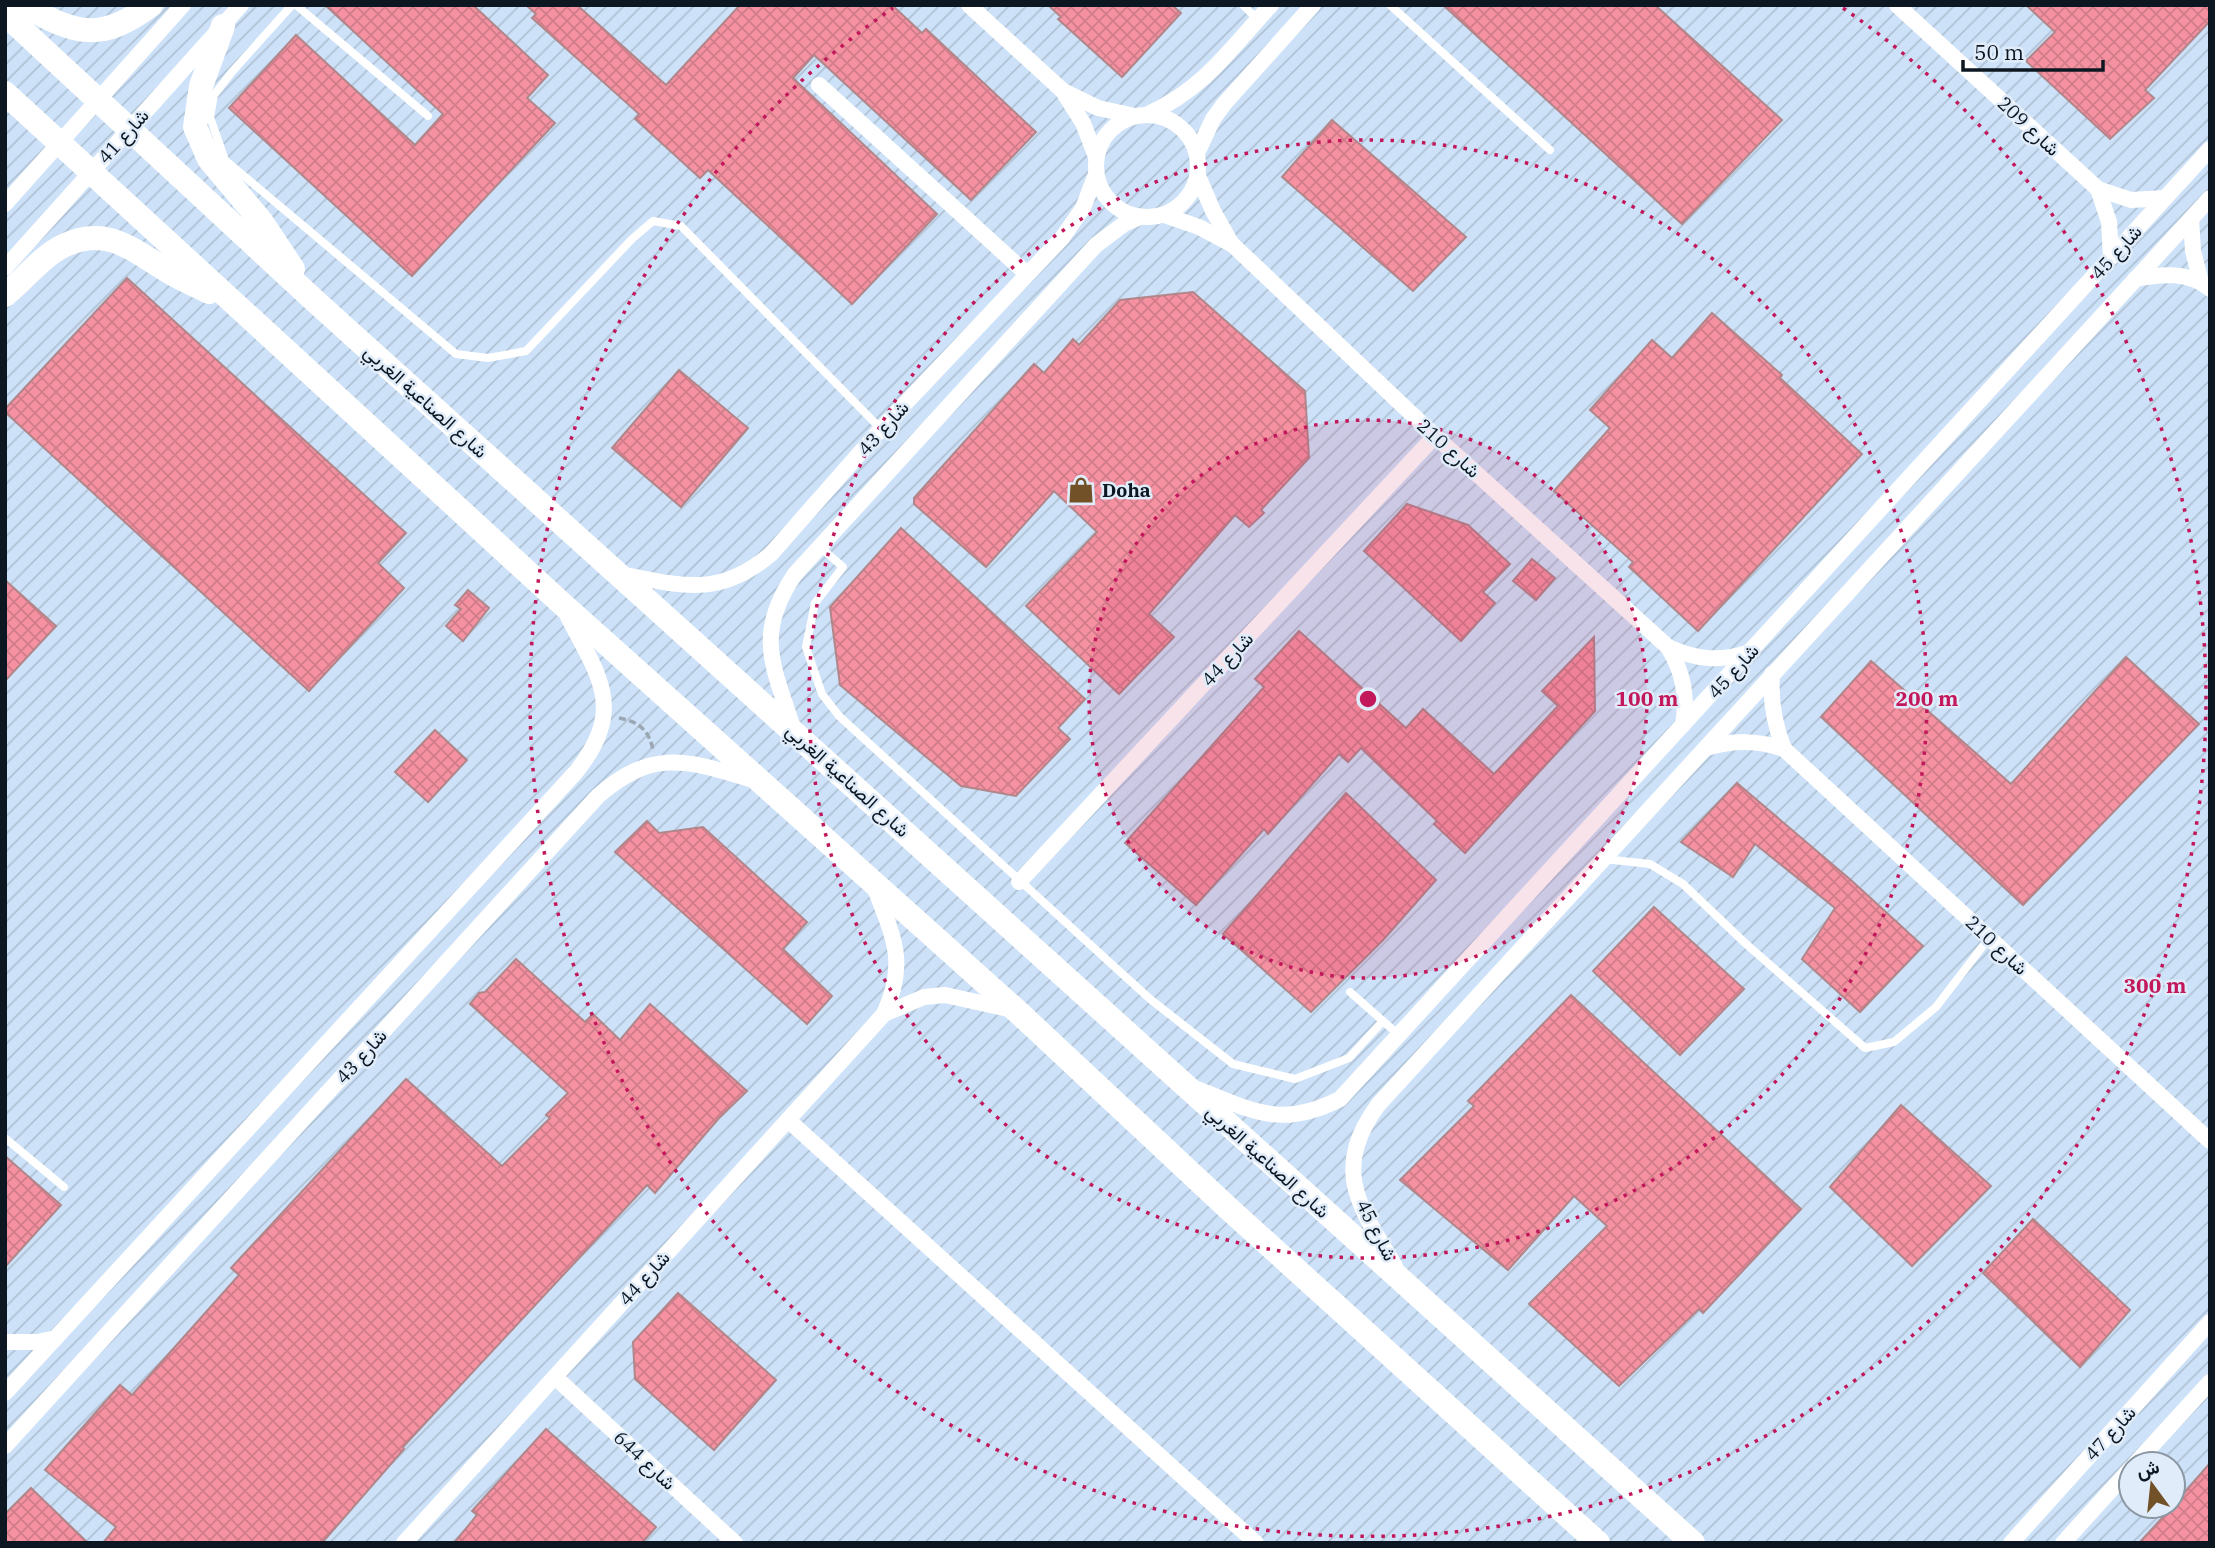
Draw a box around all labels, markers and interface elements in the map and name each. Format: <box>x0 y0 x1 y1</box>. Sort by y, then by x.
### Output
scale bar <box>1963 28 2103 72</box>
text: 50 m <box>1974 38 2024 66</box>
street label: شارع 209 <box>1992 91 2065 162</box>
street label: شارع 41 <box>92 104 155 169</box>
street label: شارع 45 <box>2085 220 2148 285</box>
street label: شارع الصناعية الغربي <box>356 339 493 466</box>
street label: شارع 43 <box>852 396 915 461</box>
street label: شارع 210 <box>1412 413 1486 483</box>
shop icon: Doha <box>1066 475 1096 505</box>
place label: Doha <box>1102 478 1151 502</box>
street label: شارع 44 <box>1196 627 1259 692</box>
street label: شارع 45 <box>1702 639 1765 704</box>
text: 100 m <box>1615 684 1679 712</box>
text: 200 m <box>1895 684 1959 712</box>
centre of rings <box>1356 687 1380 711</box>
street label: شارع الصناعية الغربي <box>778 718 915 845</box>
street label: شارع 210 <box>1960 910 2033 981</box>
text: 300 m <box>2123 971 2187 999</box>
street label: شارع 43 <box>330 1024 393 1089</box>
street label: شارع الصناعية الغربي <box>1198 1099 1335 1226</box>
street label: شارع 45 <box>1351 1195 1403 1265</box>
street label: شارع 44 <box>613 1246 676 1311</box>
street label: شارع 47 <box>2079 1401 2142 1466</box>
street label: شارع 644 <box>608 1425 681 1496</box>
north arrow <box>2117 1450 2187 1520</box>
text: ش <box>2133 1454 2162 1483</box>

